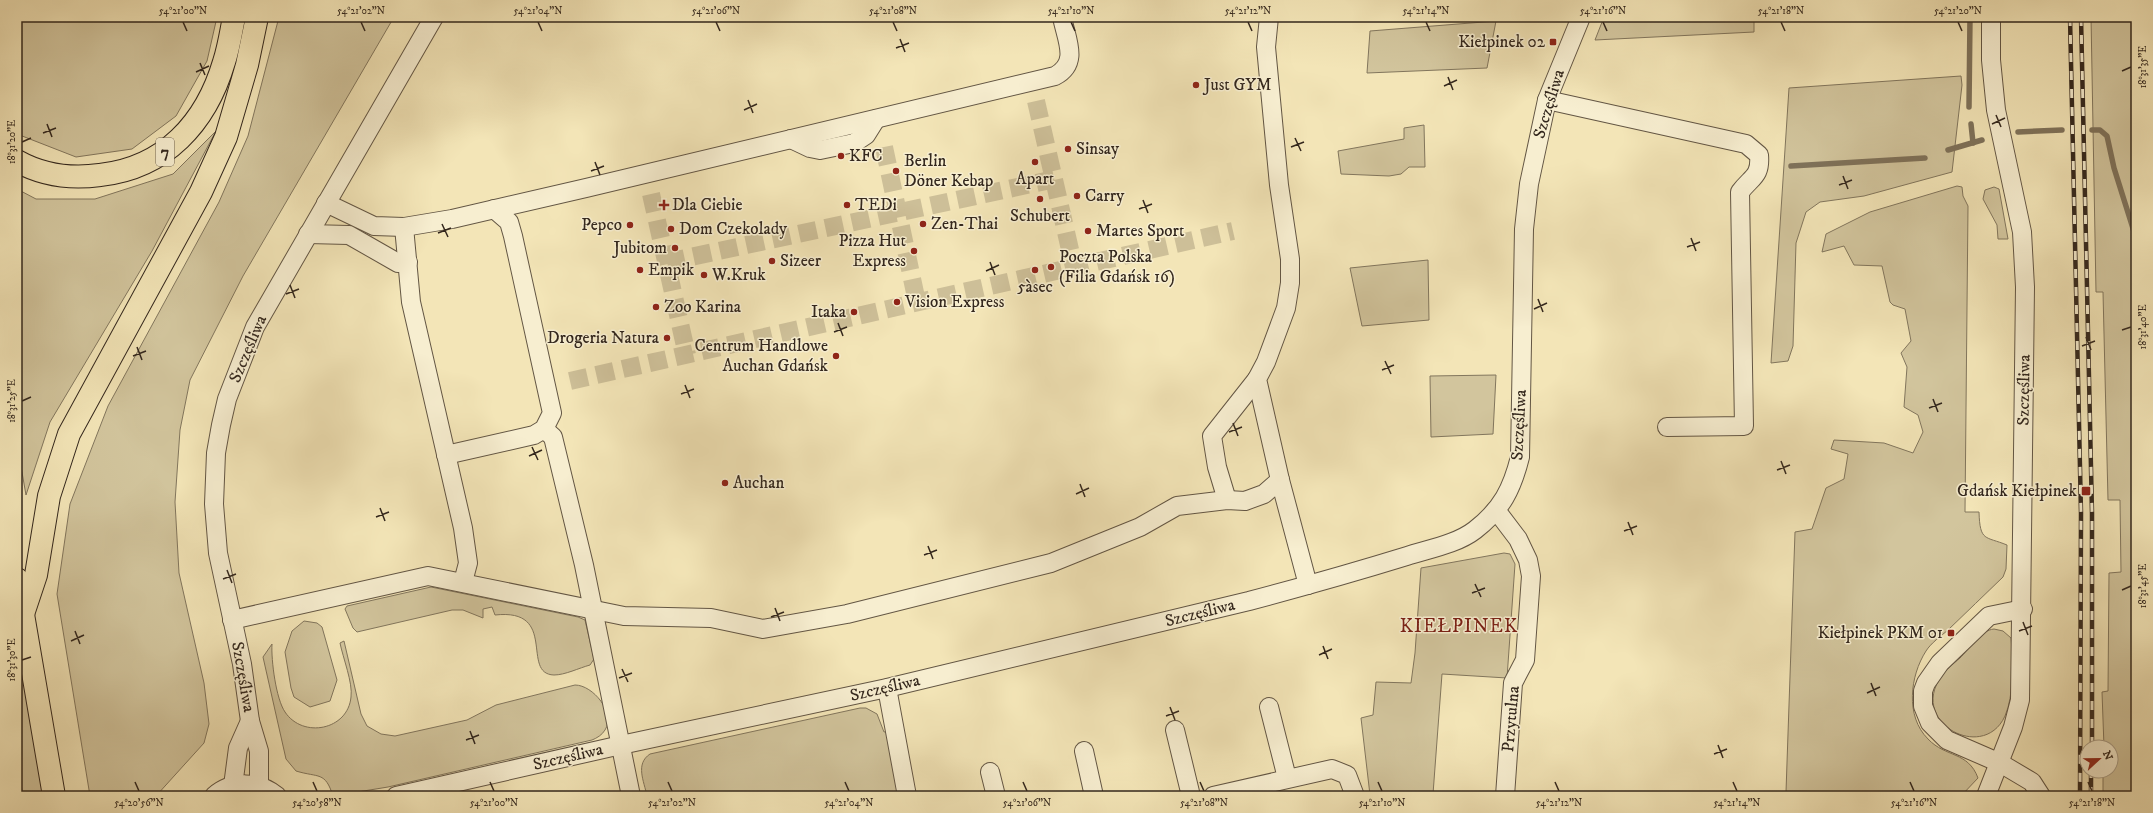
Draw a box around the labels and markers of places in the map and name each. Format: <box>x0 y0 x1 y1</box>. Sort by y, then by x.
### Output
place label: Kiełpinek 02 <box>1458 31 1546 53</box>
marker: Kiełpinek 02 <box>1548 37 1558 47</box>
place label: Just GYM <box>1202 74 1272 96</box>
marker: Just GYM <box>1191 80 1201 90</box>
place label: Sinsay <box>1076 138 1120 160</box>
marker: Sinsay <box>1063 144 1073 154</box>
place label: KFC <box>849 145 883 167</box>
place label: Berlin Döner Kebap <box>904 150 993 192</box>
marker: KFC <box>836 151 846 161</box>
marker: Apart <box>1030 157 1040 167</box>
marker: Berlin Döner Kebap <box>891 166 901 176</box>
place label: Apart <box>1016 168 1055 190</box>
place label: Carry <box>1085 185 1125 207</box>
marker: Carry <box>1072 191 1082 201</box>
place label: Dla Ciebie <box>672 194 743 216</box>
place label: TEDi <box>855 194 897 216</box>
marker: Schubert <box>1035 194 1045 204</box>
marker: Dla Ciebie <box>659 200 669 210</box>
marker: TEDi <box>842 200 852 210</box>
place label: Schubert <box>1010 205 1071 227</box>
place label: Zen-Thai <box>931 213 998 235</box>
place label: Pepco <box>581 214 622 236</box>
place label: Dom Czekolady <box>679 218 788 240</box>
marker: Zen-Thai <box>918 219 928 229</box>
marker: Pepco <box>625 220 635 230</box>
place label: Martes Sport <box>1096 220 1185 242</box>
marker: Dom Czekolady <box>666 224 676 234</box>
marker: Martes Sport <box>1083 226 1093 236</box>
place label: Pizza Hut Express <box>838 230 907 272</box>
place label: Jubitom <box>612 237 667 259</box>
marker: Jubitom <box>670 243 680 253</box>
marker: Pizza Hut Express <box>909 246 919 256</box>
place label: Poczta Polska (Filia Gdańsk 16) <box>1059 246 1175 288</box>
place label: Sizeer <box>780 250 822 272</box>
marker: Sizeer <box>767 256 777 266</box>
place label: Empik <box>648 259 695 281</box>
marker: Poczta Polska (Filia Gdańsk 16) <box>1046 262 1056 272</box>
place label: W.Kruk <box>711 264 766 286</box>
marker: Empik <box>635 265 645 275</box>
marker: 5àsec <box>1030 265 1040 275</box>
marker: W.Kruk <box>699 270 709 280</box>
place label: 5àsec <box>1017 276 1053 298</box>
place label: Vision Express <box>904 291 1005 313</box>
place label: Zoo Karina <box>664 296 742 318</box>
marker: Vision Express <box>892 297 902 307</box>
place label: Itaka <box>811 301 847 323</box>
marker: Zoo Karina <box>651 302 661 312</box>
marker: Itaka <box>849 307 859 317</box>
place label: Drogeria Natura <box>547 327 660 349</box>
marker: Drogeria Natura <box>662 333 672 343</box>
place label: Centrum Handlowe Auchan Gdańsk <box>694 335 829 377</box>
marker: Centrum Handlowe Auchan Gdańsk <box>831 351 841 361</box>
place label: Auchan <box>733 472 784 494</box>
marker: Auchan <box>720 478 730 488</box>
place label: Gdańsk Kiełpinek <box>1957 480 2078 502</box>
marker: Gdańsk Kiełpinek <box>2080 485 2092 497</box>
place label: Kiełpinek PKM 01 <box>1817 622 1943 644</box>
marker: Kiełpinek PKM 01 <box>1946 628 1956 638</box>

